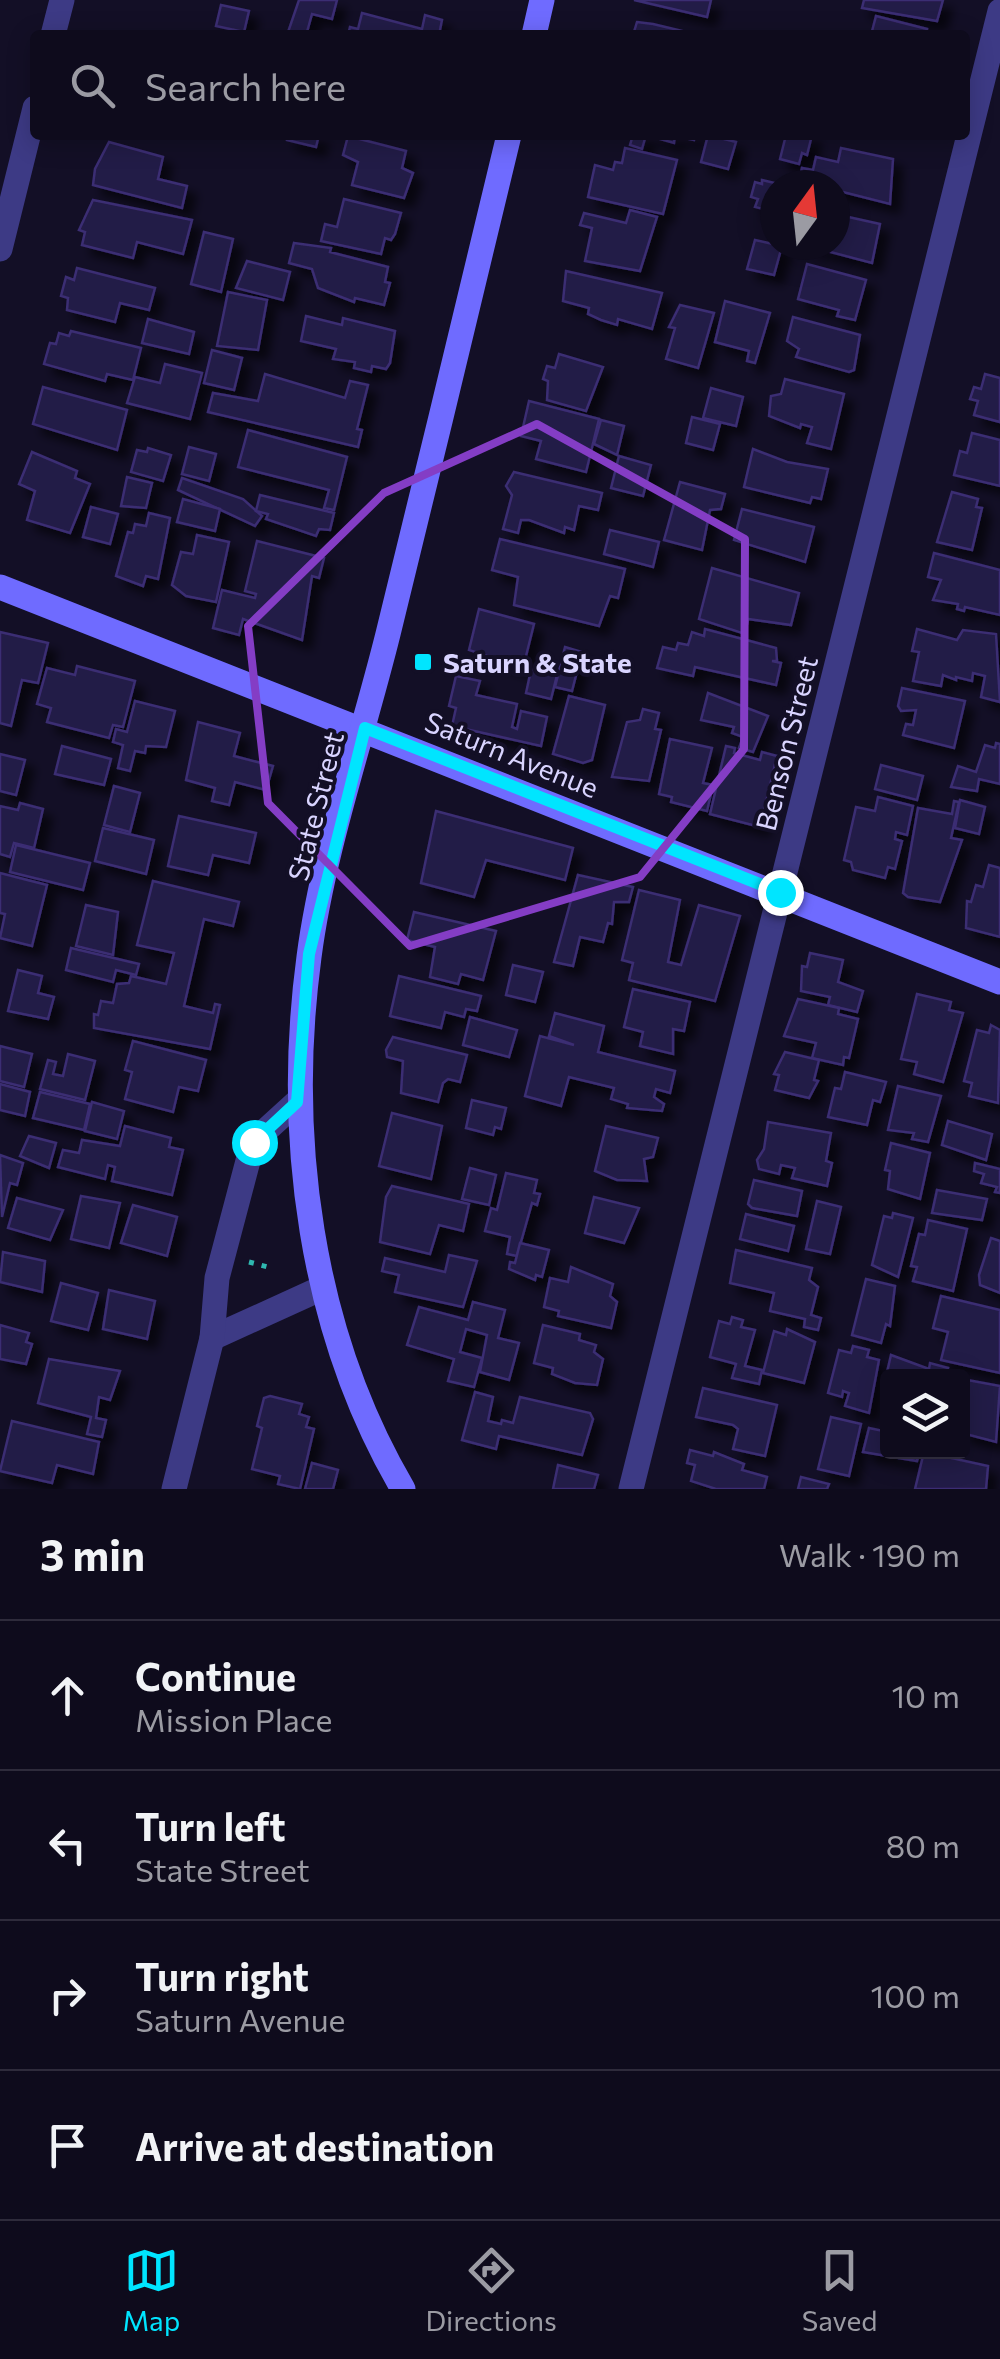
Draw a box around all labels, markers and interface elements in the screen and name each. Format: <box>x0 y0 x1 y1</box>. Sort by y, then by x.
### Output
search box <box>30 30 970 140</box>
icon: search <box>65 58 120 113</box>
text: Search here <box>145 62 346 109</box>
north arrow <box>760 170 850 260</box>
place label: Saturn & State <box>443 645 632 679</box>
marker: Saturn & State <box>412 651 434 673</box>
street label: Benson Street <box>748 652 824 834</box>
street label: Saturn Avenue <box>420 704 604 804</box>
street label: State Street <box>280 728 350 884</box>
route end <box>758 870 804 916</box>
route start <box>232 1120 278 1166</box>
map controls <box>880 1369 970 1459</box>
button: layers <box>880 1369 970 1459</box>
text: 3 min <box>40 1528 145 1580</box>
text: Walk · 190 m <box>779 1534 960 1574</box>
text: Continue <box>135 1652 296 1699</box>
icon: ahead <box>40 1668 95 1723</box>
text: 10 m <box>891 1675 960 1715</box>
text: Mission Place <box>135 1699 332 1739</box>
text: Turn left <box>135 1802 286 1849</box>
icon: left <box>40 1818 95 1873</box>
text: 80 m <box>886 1825 960 1865</box>
text: State Street <box>135 1849 310 1889</box>
text: Turn right <box>135 1952 309 1999</box>
icon: right <box>40 1968 95 2023</box>
text: 100 m <box>871 1975 960 2015</box>
text: Saturn Avenue <box>135 1999 345 2039</box>
icon: arrive <box>40 2118 95 2173</box>
text: Arrive at destination <box>135 2122 494 2169</box>
tab: Map <box>123 2243 180 2337</box>
tab: Directions <box>425 2243 557 2337</box>
tab: Saved <box>802 2243 877 2337</box>

